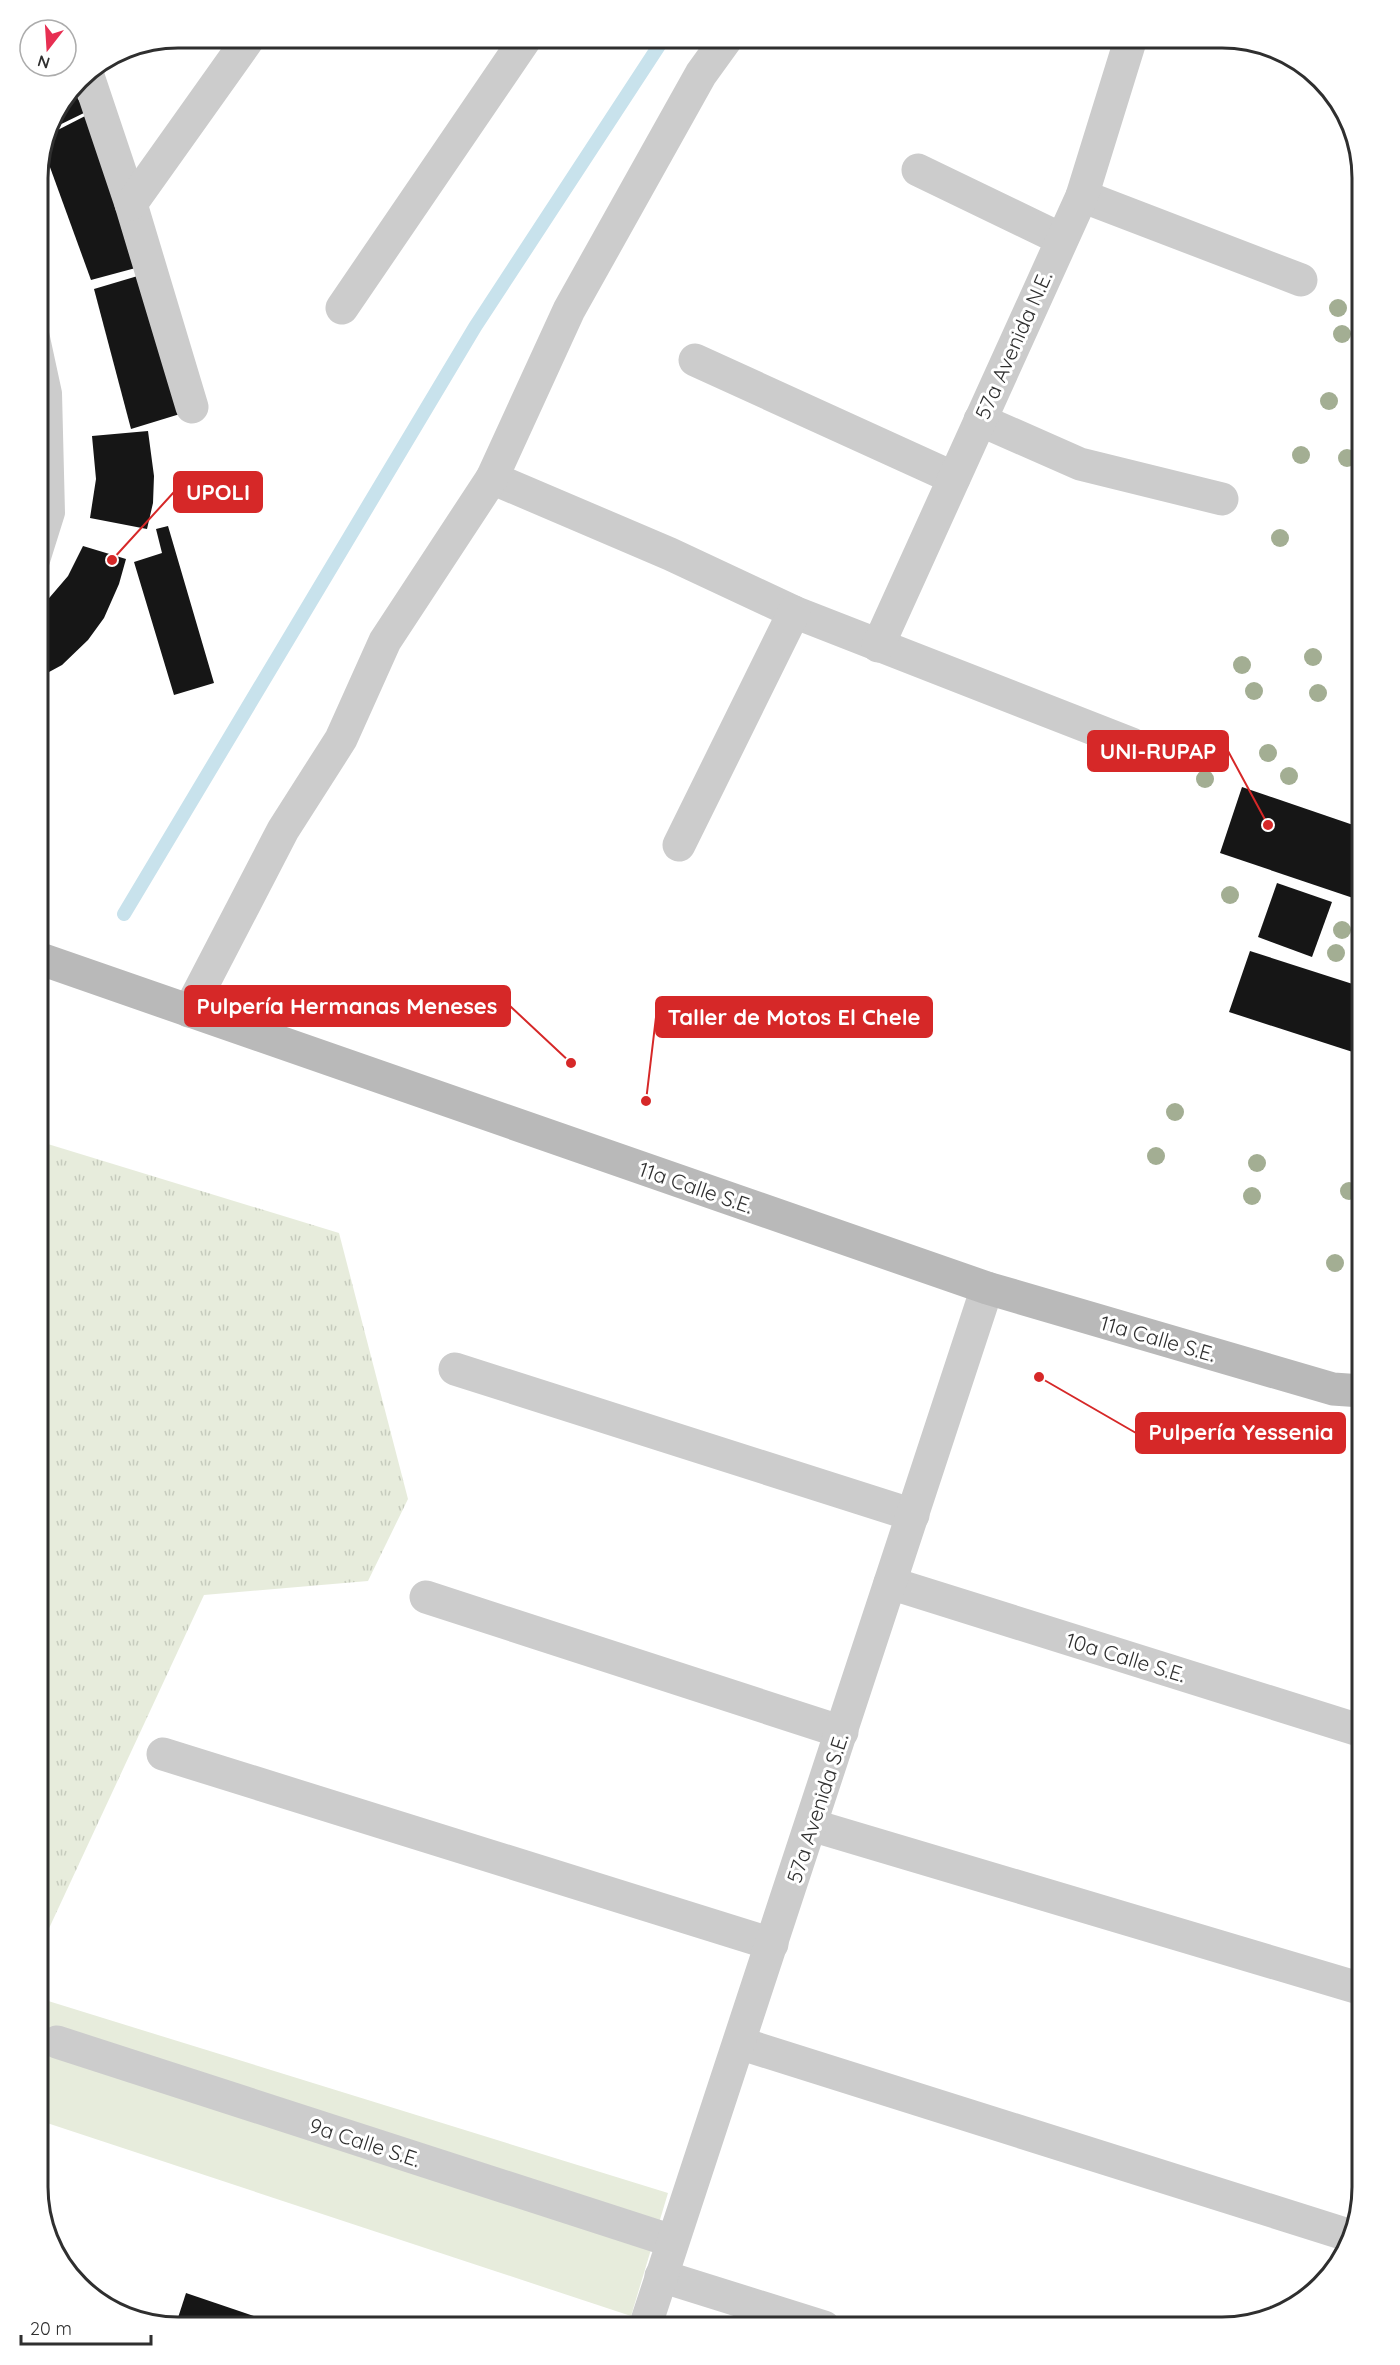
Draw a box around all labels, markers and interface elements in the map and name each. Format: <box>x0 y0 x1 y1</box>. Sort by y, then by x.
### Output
north arrow <box>18 18 78 78</box>
text: N <box>35 51 52 74</box>
street label: 57a Avenida N.E. <box>969 267 1057 423</box>
callout: UPOLI <box>174 472 262 512</box>
text: UPOLI <box>186 478 250 506</box>
callout: UNI-RUPAP <box>1088 731 1228 771</box>
text: UNI-RUPAP <box>1100 737 1216 765</box>
callout: Pulpería Hermanas Meneses <box>185 986 510 1026</box>
text: Pulpería Hermanas Meneses <box>197 992 497 1020</box>
callout: Taller de Motos El Chele <box>656 997 932 1037</box>
text: Taller de Motos El Chele <box>668 1003 920 1031</box>
street label: 11a Calle S.E. <box>636 1155 756 1219</box>
street label: 11a Calle S.E. <box>1097 1309 1219 1367</box>
callout: Pulpería Yessenia <box>1136 1413 1345 1453</box>
text: Pulpería Yessenia <box>1148 1418 1334 1446</box>
street label: 10a Calle S.E. <box>1063 1627 1189 1687</box>
street label: 57a Avenida S.E. <box>781 1730 853 1886</box>
street label: 9a Calle S.E. <box>306 2112 424 2172</box>
scale bar <box>21 2308 152 2346</box>
text: 20 m <box>30 2317 72 2340</box>

